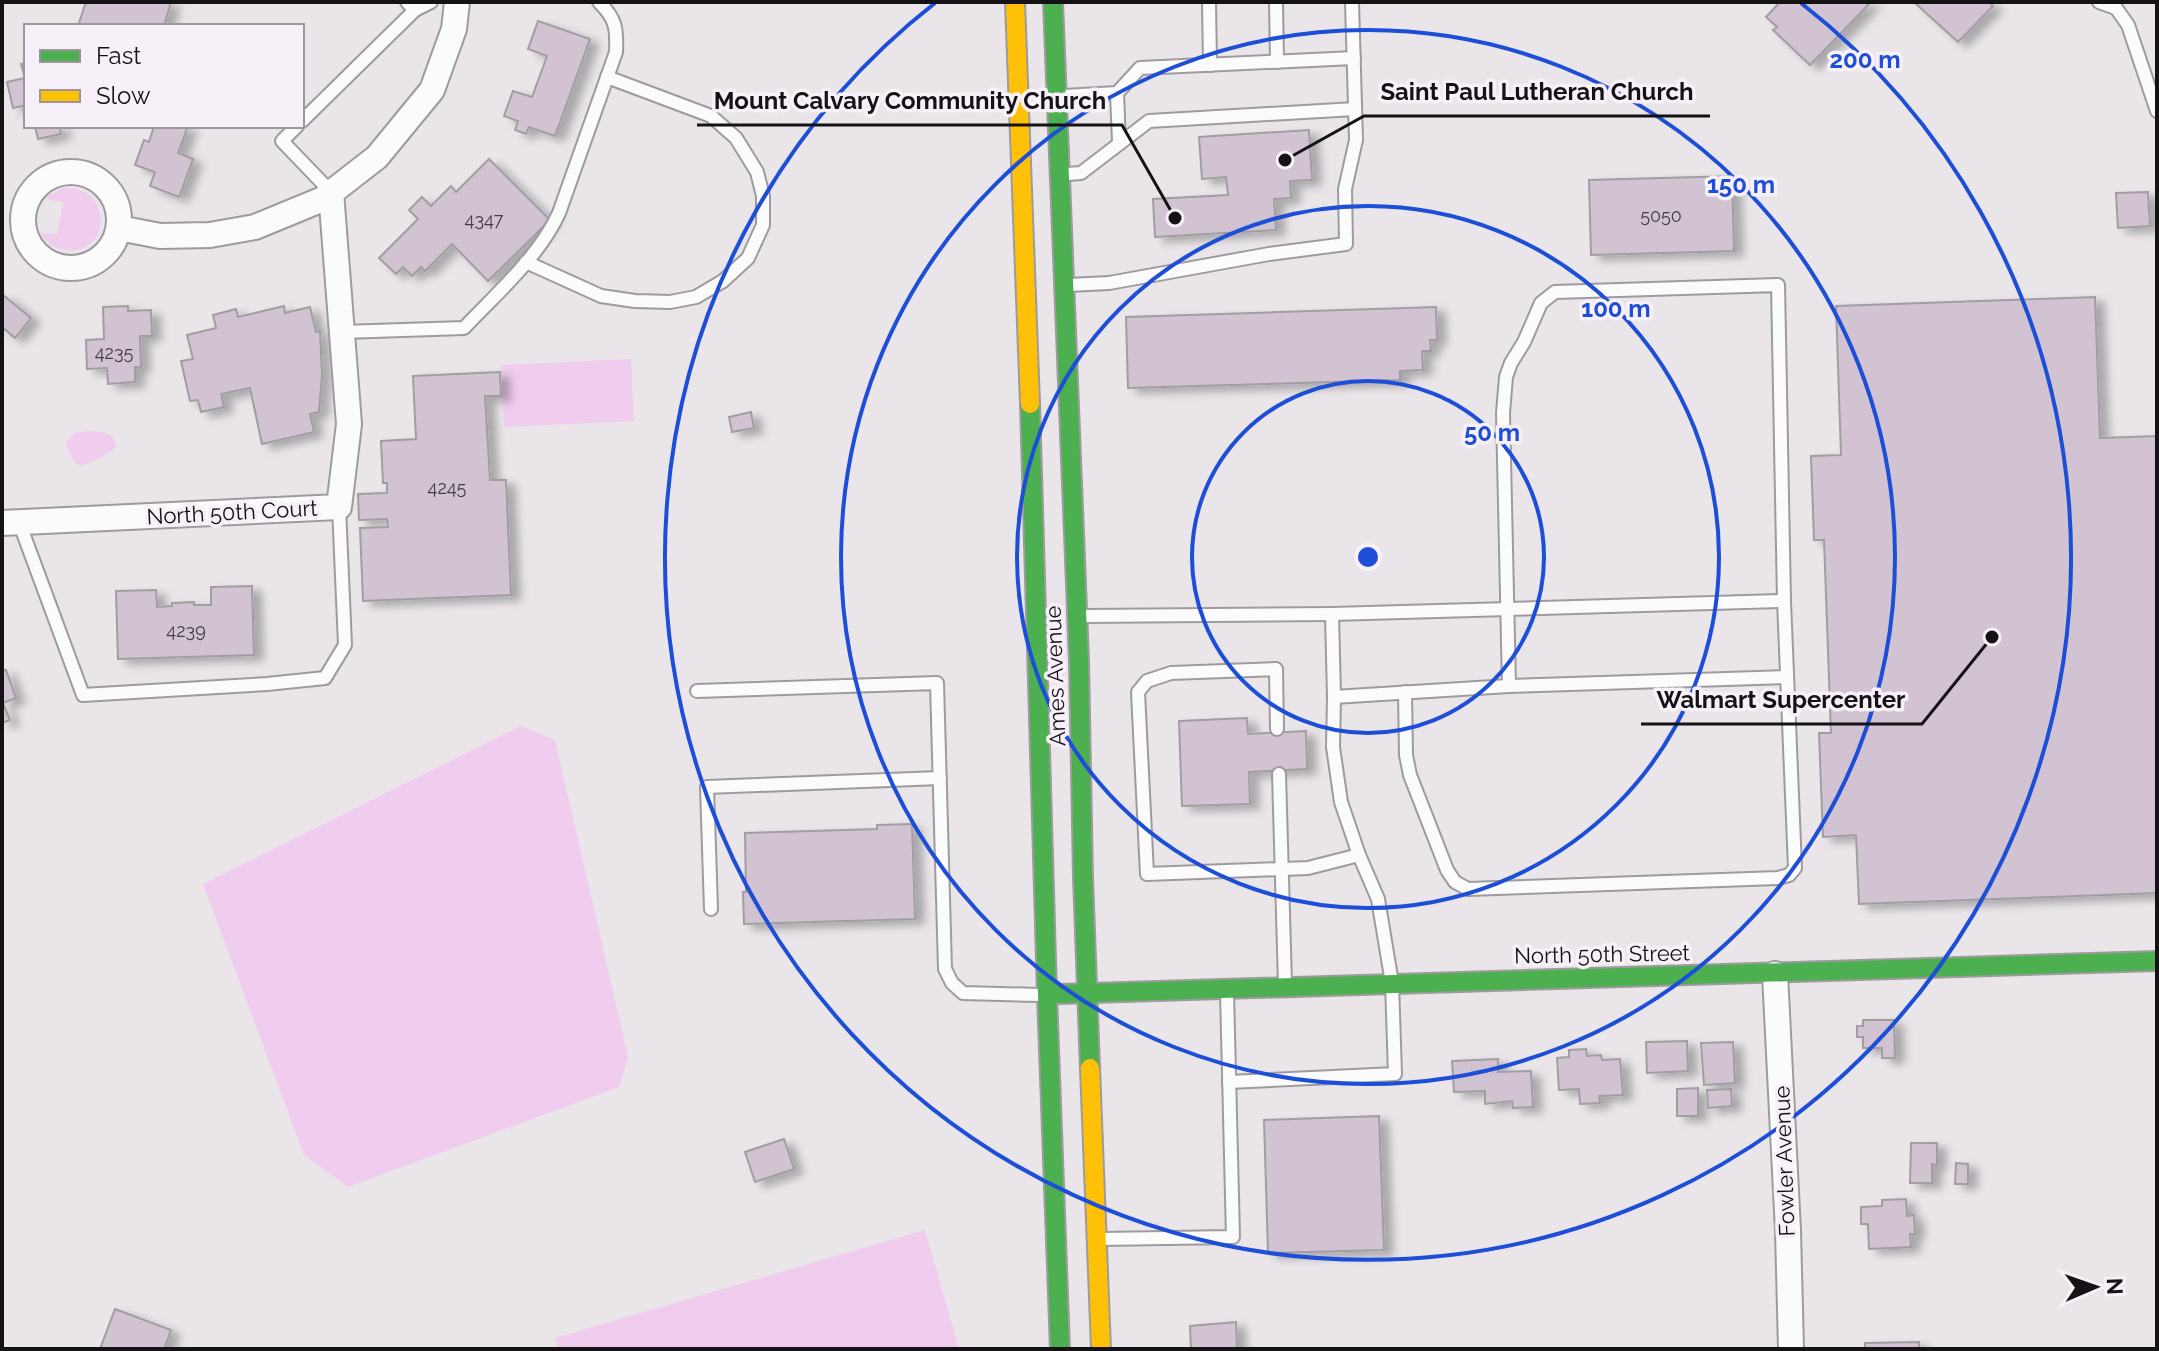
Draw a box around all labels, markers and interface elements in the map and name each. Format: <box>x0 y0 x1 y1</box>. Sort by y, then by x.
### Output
legend <box>24 24 304 128</box>
text: Fast <box>96 41 141 70</box>
text: 200 m <box>1829 45 1901 74</box>
callout: Saint Paul Lutheran Church <box>1364 68 1710 116</box>
callout: Mount Calvary Community Church <box>697 77 1122 125</box>
text: Saint Paul Lutheran Church <box>1380 77 1694 106</box>
text: Slow <box>96 81 151 110</box>
text: Mount Calvary Community Church <box>714 86 1106 115</box>
text: 150 m <box>1707 170 1775 199</box>
house number: 5050 <box>1640 205 1682 226</box>
house number: 4347 <box>465 209 504 230</box>
text: 100 m <box>1581 294 1651 323</box>
house number: 4235 <box>95 342 133 363</box>
text: 50 m <box>1464 418 1520 447</box>
house number: 4245 <box>428 477 467 498</box>
street label: North 50th Court <box>146 495 319 529</box>
centre of rings <box>1354 543 1382 571</box>
street label: Ames Avenue <box>1040 605 1070 747</box>
house number: 4239 <box>166 620 206 641</box>
callout: Walmart Supercenter <box>1641 676 1922 724</box>
text: Walmart Supercenter <box>1657 685 1905 714</box>
street label: North 50th Street <box>1514 939 1691 969</box>
street label: Fowler Avenue <box>1768 1085 1800 1237</box>
north arrow <box>2055 1247 2135 1327</box>
text: N <box>2102 1277 2128 1295</box>

